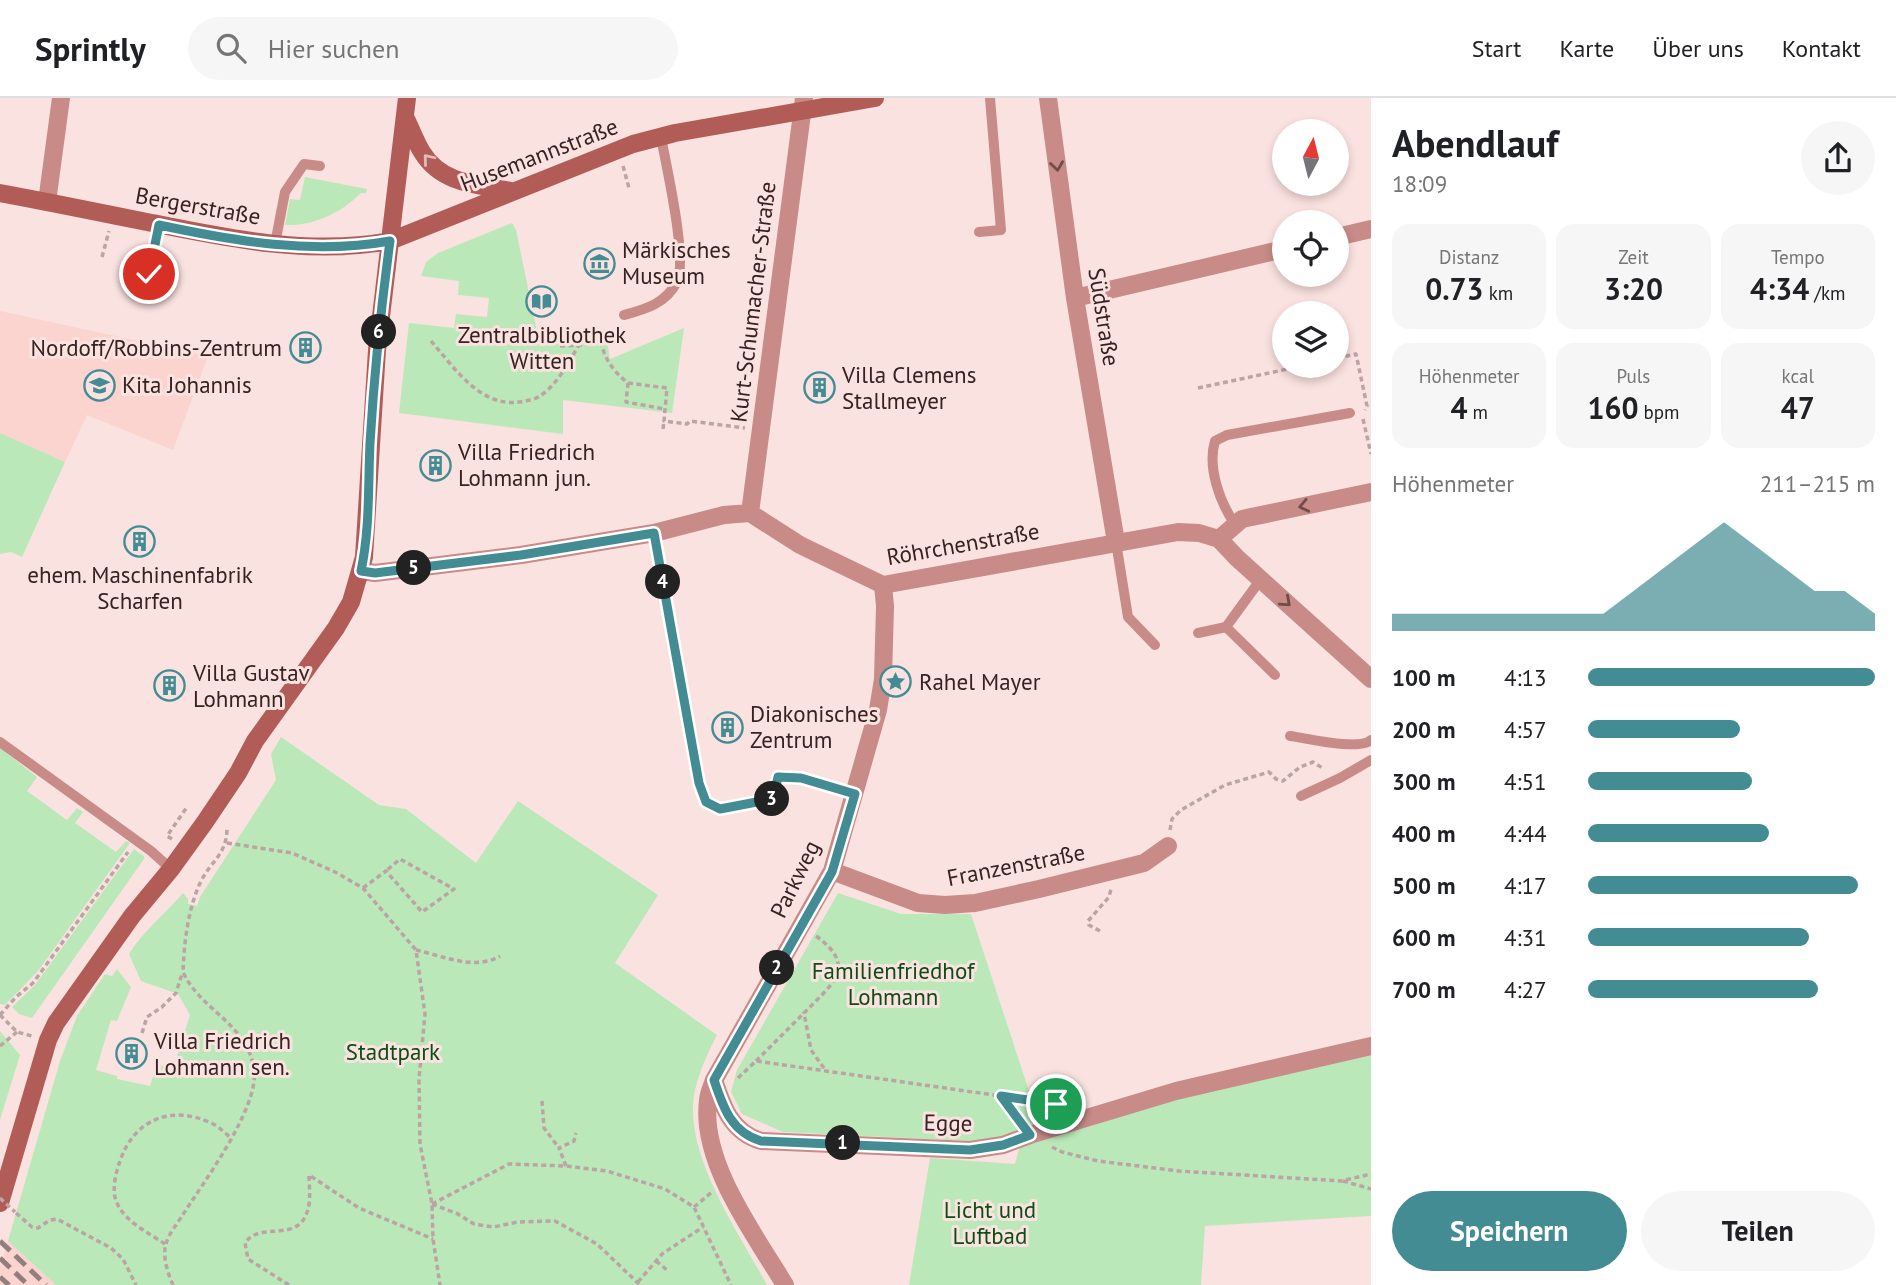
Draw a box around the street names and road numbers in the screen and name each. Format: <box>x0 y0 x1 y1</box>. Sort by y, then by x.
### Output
street label: Husemannstraße <box>456 111 622 198</box>
street label: Bergerstraße <box>133 180 263 231</box>
street label: Kurt-Schumacher-Straße <box>723 180 782 424</box>
street label: Südstraße <box>1082 266 1127 368</box>
street label: Röhrchenstraße <box>884 516 1042 571</box>
street label: Parkweg <box>763 835 826 922</box>
street label: Franzenstraße <box>944 837 1087 892</box>
street label: Egge <box>923 1108 973 1137</box>

